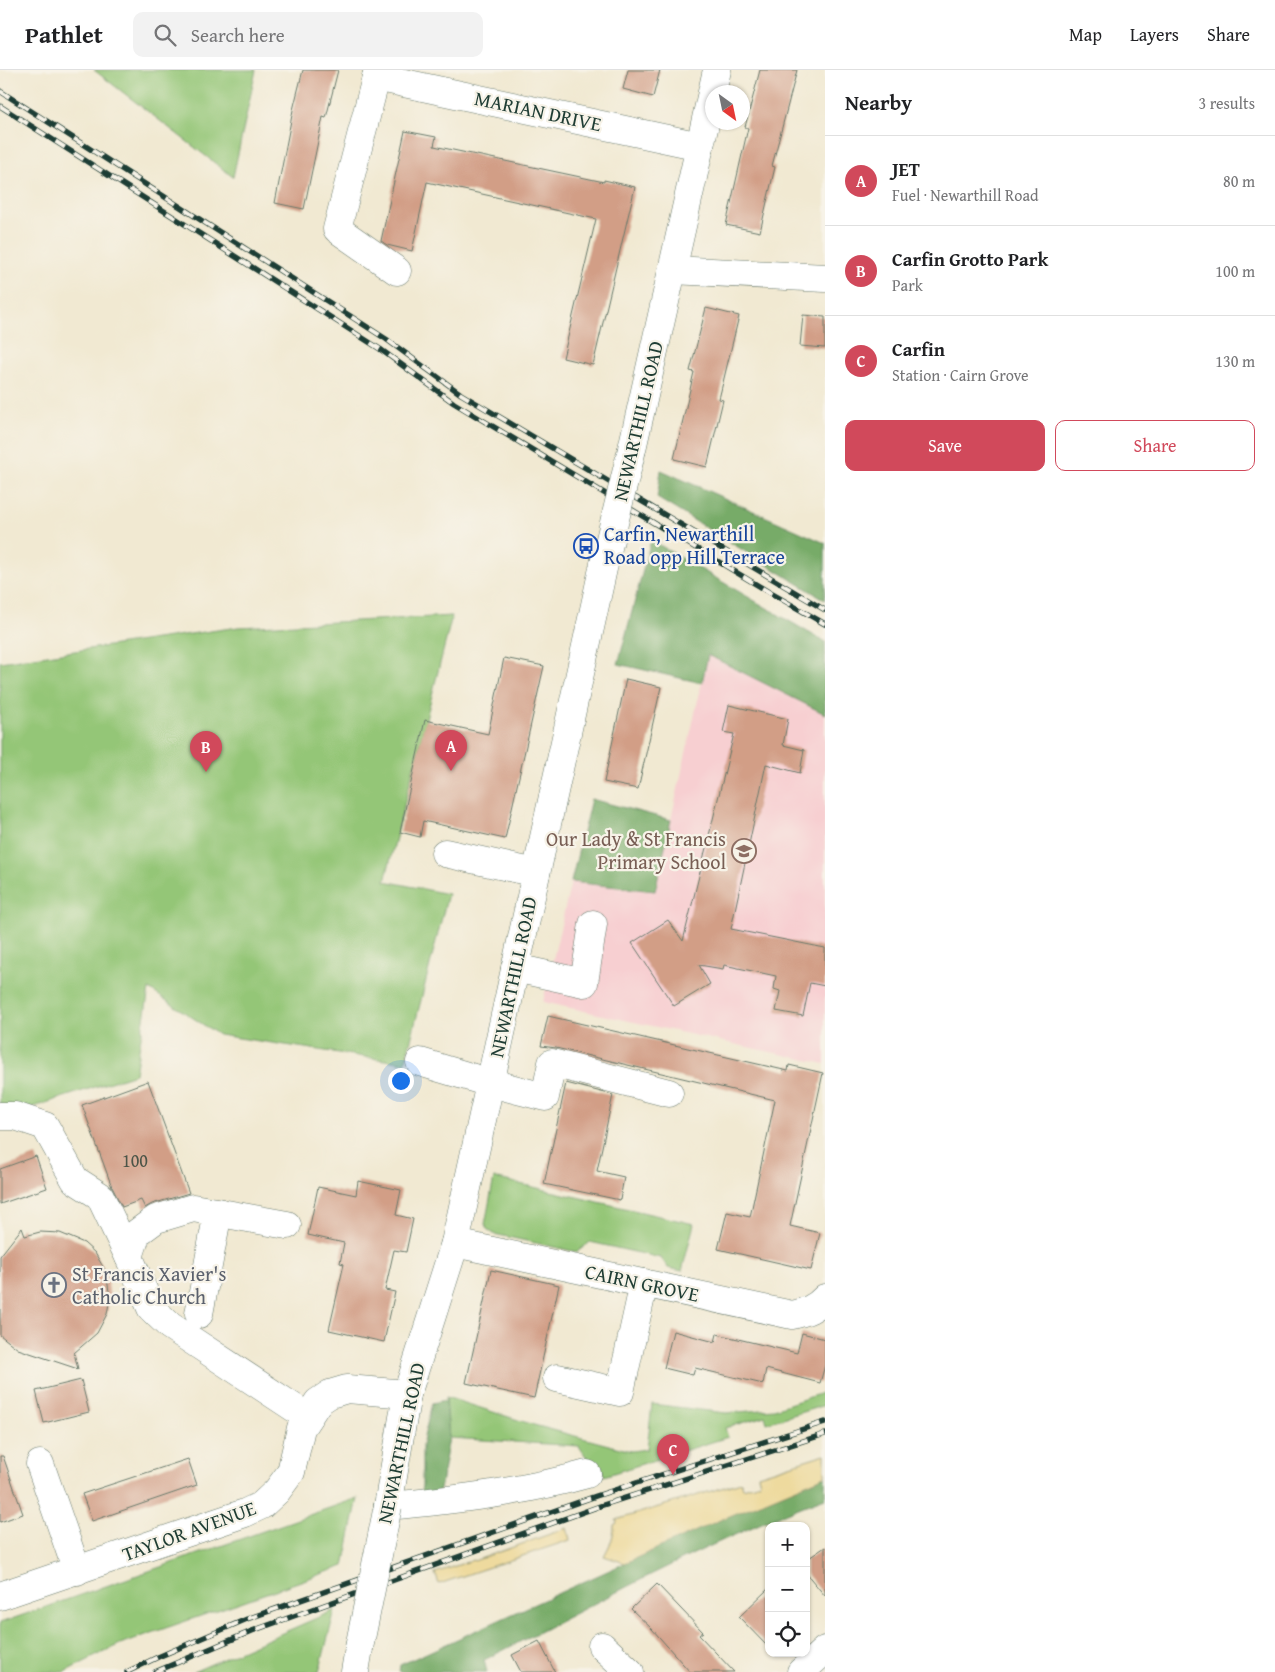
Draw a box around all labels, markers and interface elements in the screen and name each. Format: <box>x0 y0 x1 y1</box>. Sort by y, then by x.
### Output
search box <box>133 12 483 57</box>
text: Pathlet <box>25 17 103 52</box>
icon: search <box>151 21 179 49</box>
text: Search here <box>191 21 285 49</box>
text: Map <box>1069 21 1102 48</box>
text: Layers <box>1130 21 1179 48</box>
text: Share <box>1207 21 1250 48</box>
street label: MARIAN DRIVE <box>472 83 604 138</box>
north arrow <box>705 85 750 130</box>
text: Nearby <box>845 87 912 118</box>
text: 3 results <box>1198 91 1255 115</box>
text: JET <box>892 155 920 183</box>
text: A <box>856 169 866 193</box>
text: 80 m <box>1223 169 1255 193</box>
text: Fuel · Newarthill Road <box>892 183 1039 207</box>
text: Carfin Grotto Park <box>892 245 1048 273</box>
text: B <box>856 259 866 283</box>
text: 100 m <box>1215 259 1255 283</box>
text: Park <box>892 273 923 297</box>
text: Carfin <box>892 335 945 363</box>
street label: NEWARTHILL ROAD <box>605 338 670 504</box>
text: C <box>856 349 866 373</box>
text: 130 m <box>1215 349 1255 373</box>
text: Station · Cairn Grove <box>892 363 1029 387</box>
button: Save <box>845 420 1045 471</box>
button: Share <box>1055 420 1255 471</box>
place label: Carfin, Newarthill Road opp Hill Terrace <box>604 519 785 571</box>
bus stop icon: Carfin, Newarthill Road opp Hill Terrace <box>573 533 599 559</box>
pin: A <box>435 730 467 771</box>
pin: B <box>190 731 222 772</box>
place label: Our Lady & St Francis Primary School <box>546 824 726 876</box>
school or university icon: Our Lady & St Francis Primary School <box>731 838 757 864</box>
street label: NEWARTHILL ROAD <box>481 894 544 1060</box>
your location <box>388 1068 414 1094</box>
house number: 100 <box>122 1147 148 1174</box>
street label: CAIRN GROVE <box>583 1256 702 1309</box>
place label: St Francis Xavier's Catholic Church <box>72 1259 226 1311</box>
church icon: St Francis Xavier's Catholic Church <box>41 1272 67 1298</box>
street label: NEWARTHILL ROAD <box>369 1360 432 1526</box>
pin: C <box>657 1434 689 1475</box>
street label: TAYLOR AVENUE <box>118 1493 260 1568</box>
map controls <box>765 1522 810 1657</box>
button: + <box>765 1522 810 1567</box>
button: − <box>765 1567 810 1612</box>
button: locate <box>765 1612 810 1657</box>

